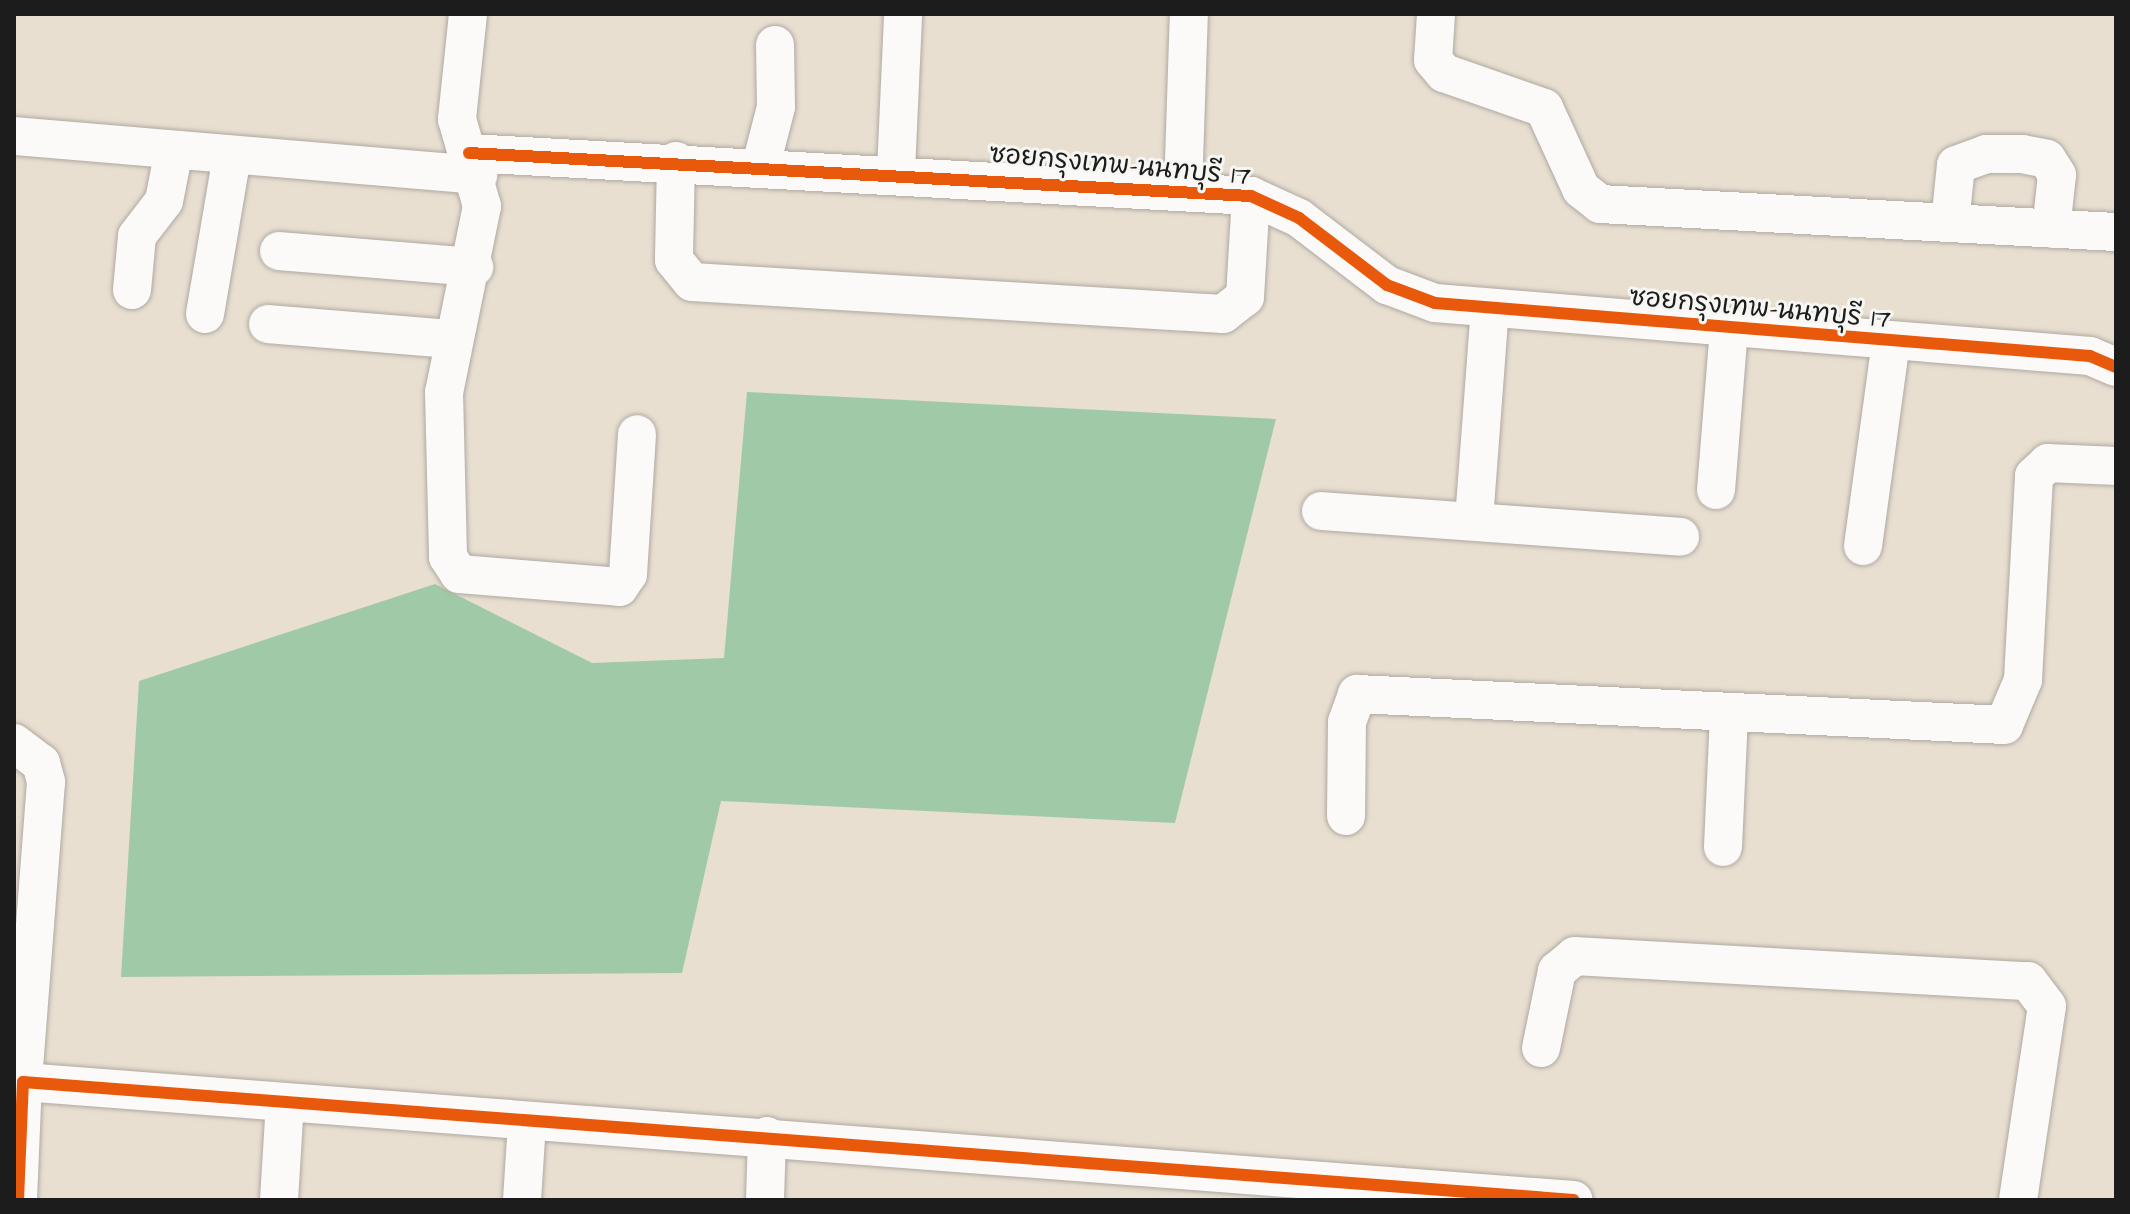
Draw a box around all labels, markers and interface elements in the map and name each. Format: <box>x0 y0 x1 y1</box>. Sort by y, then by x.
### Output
street label: ซอยกรุงเทพ-นนทบุรี 17 <box>988 139 1252 193</box>
street label: ซอยกรุงเทพ-นนทบุรี 17 <box>1628 282 1892 336</box>

